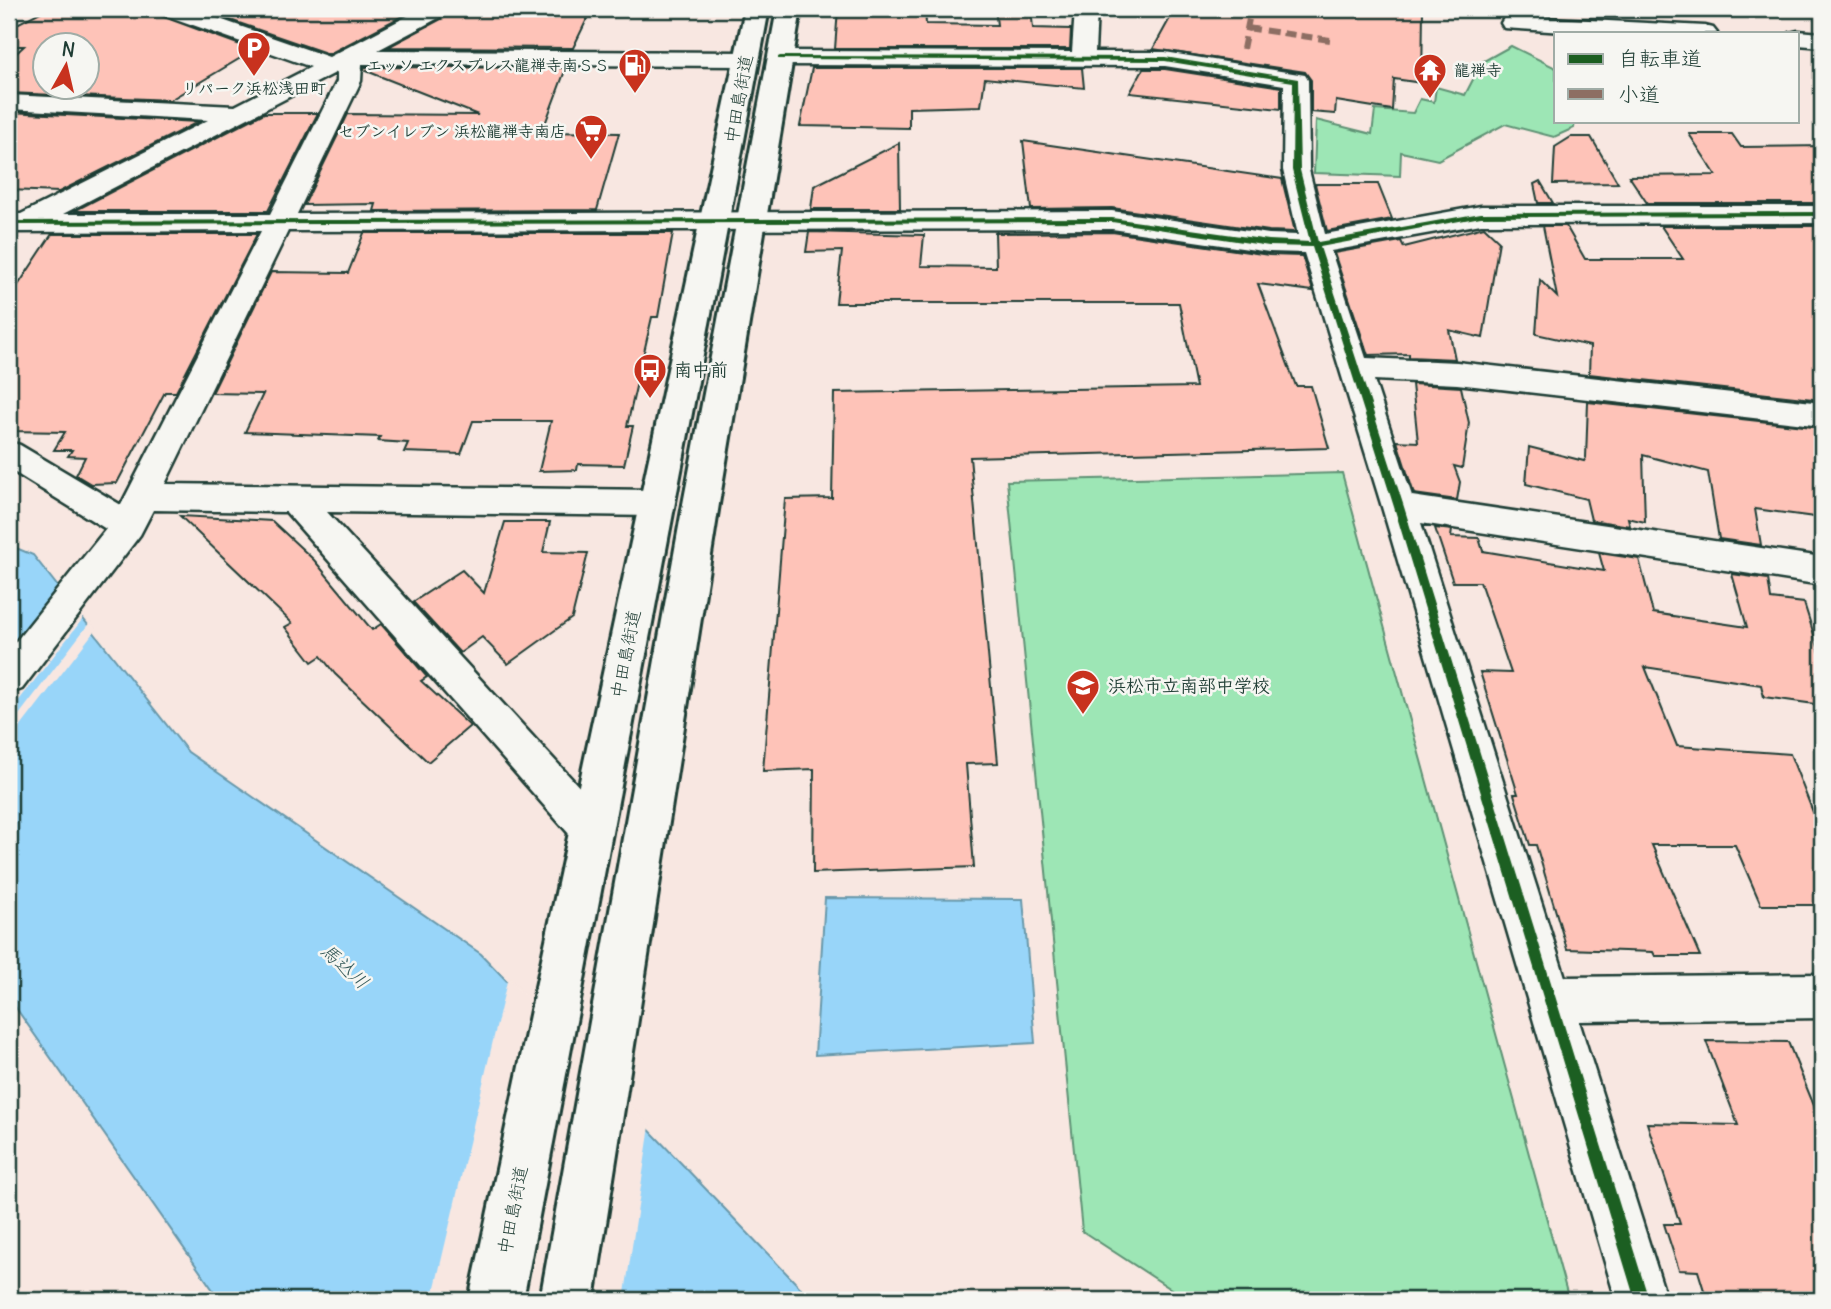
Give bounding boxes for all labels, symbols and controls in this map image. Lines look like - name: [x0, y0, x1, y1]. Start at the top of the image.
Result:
- parking icon: リパーク浜松浅田町: [235, 29, 273, 78]
- north arrow: [32, 32, 102, 102]
- legend: [1554, 32, 1800, 122]
- text: N: [60, 36, 77, 62]
- text: 自転車道: [1618, 45, 1702, 72]
- fuel station icon: エッソ エクスプレス龍禅寺南ＳＳ: [616, 46, 654, 95]
- temple icon: 龍禅寺: [1411, 51, 1449, 100]
- street label: 中田島街道: [719, 53, 758, 145]
- place label: エッソ エクスプレス龍禅寺南ＳＳ: [366, 55, 610, 75]
- place label: 龍禅寺: [1454, 60, 1502, 80]
- place label: リパーク浜松浅田町: [182, 78, 326, 98]
- text: 小道: [1618, 81, 1660, 108]
- supermarket icon: セブンイレブン 浜松龍禅寺南店: [572, 112, 610, 161]
- place label: セブンイレブン 浜松龍禅寺南店: [338, 121, 566, 141]
- bus stop icon: 南中前: [631, 351, 669, 400]
- place label: 南中前: [674, 358, 728, 381]
- street label: 中田島街道: [606, 608, 645, 700]
- school or university icon: 浜松市立南部中学校: [1064, 667, 1102, 716]
- place label: 浜松市立南部中学校: [1108, 674, 1270, 697]
- water label: 馬込川: [316, 938, 374, 994]
- street label: 中田島街道: [493, 1164, 532, 1256]

